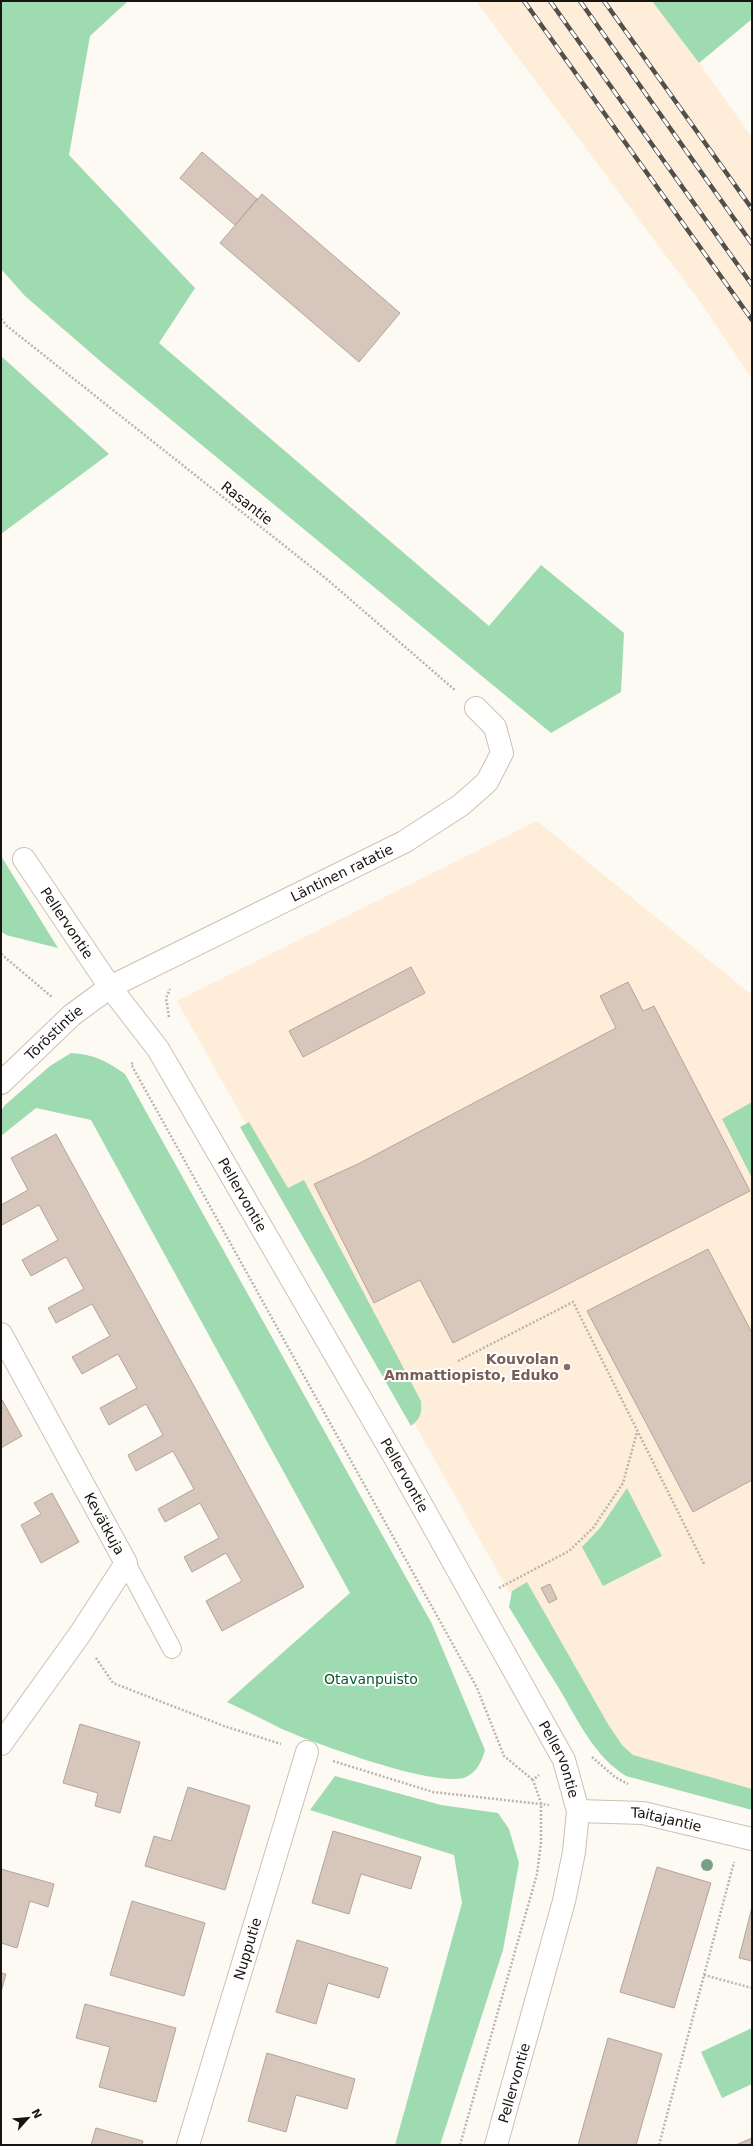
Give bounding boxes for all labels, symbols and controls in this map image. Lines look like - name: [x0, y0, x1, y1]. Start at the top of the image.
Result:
- street label: Rasantie: [218, 478, 276, 528]
- street label: Läntinen ratatie: [288, 841, 396, 905]
- street label: Pellervontie: [37, 884, 97, 962]
- street label: Töröstintie: [21, 1002, 86, 1064]
- street label: Pellervontie: [215, 1155, 270, 1234]
- place label: Kouvolan Ammattiopisto, Eduko: [384, 1351, 559, 1383]
- marker: Kouvolan Ammattiopisto, Eduko: [562, 1362, 572, 1372]
- street label: Pellervontie: [377, 1435, 432, 1515]
- street label: Kevätkuja: [81, 1490, 128, 1558]
- park label: Otavanpuisto: [324, 1671, 418, 1687]
- street label: Pellervontie: [536, 1718, 582, 1800]
- street label: Taitajantie: [630, 1805, 703, 1835]
- street label: Nupputie: [230, 1916, 264, 1982]
- street label: Pellervontie: [495, 2041, 533, 2125]
- north arrow: [8, 2098, 48, 2138]
- text: N: [29, 2107, 44, 2121]

